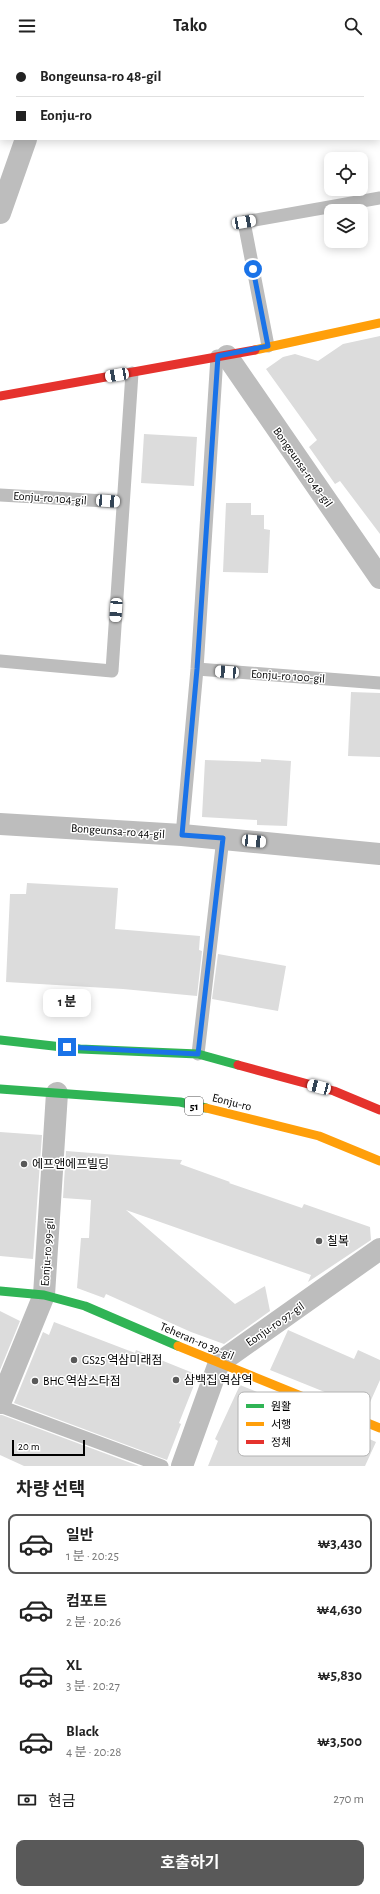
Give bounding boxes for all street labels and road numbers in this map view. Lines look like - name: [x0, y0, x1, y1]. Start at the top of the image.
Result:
- street label: Bongeunsa-ro 48-gil: [271, 425, 335, 509]
- street label: Eonju-ro 104-gil: [13, 489, 87, 508]
- street label: Eonju-ro 100-gil: [250, 667, 326, 686]
- street label: Bongeunsa-ro 44-gil: [71, 822, 165, 840]
- street label: Eonju-ro: [211, 1091, 253, 1114]
- road number: 51: [185, 1097, 203, 1115]
- street label: Eonju-ro 99-gil: [39, 1217, 56, 1287]
- street label: Eonju-ro 97-gil: [244, 1300, 307, 1349]
- street label: Teheran-ro 39-gil: [158, 1320, 236, 1362]

